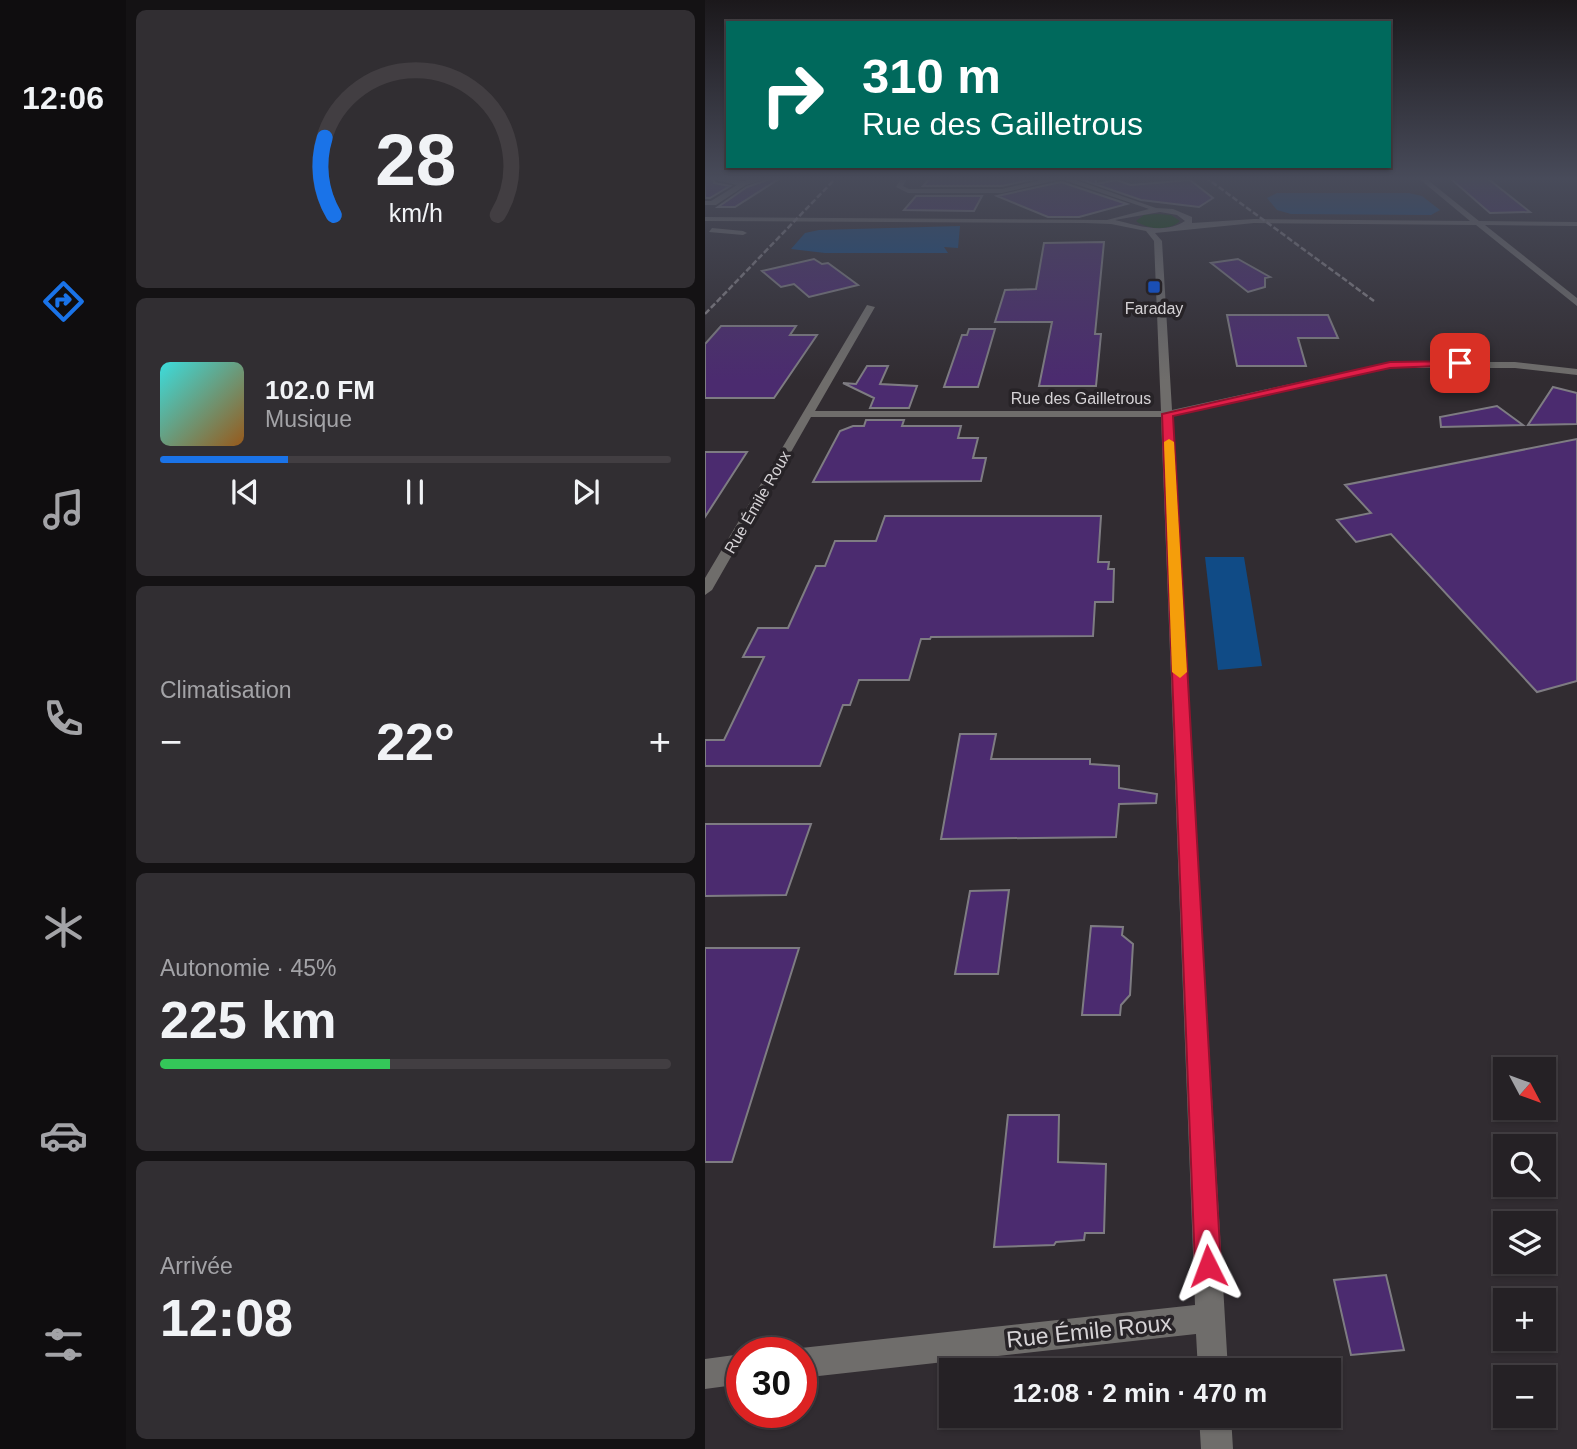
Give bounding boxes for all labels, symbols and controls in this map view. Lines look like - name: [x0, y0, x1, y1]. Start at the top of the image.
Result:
- icon: right: [747, 49, 838, 140]
- text: 310 m: [862, 49, 1001, 103]
- text: 12:06: [22, 80, 104, 116]
- text: Rue des Gailletrous: [862, 106, 1143, 142]
- text: 28: [375, 119, 456, 200]
- text: km/h: [388, 199, 443, 227]
- icon: directions: [39, 277, 88, 326]
- marker: Faraday: [1146, 279, 1162, 295]
- place label: Faraday: [1125, 300, 1183, 317]
- pin: [1430, 333, 1490, 393]
- icon: arrive: [1441, 344, 1479, 382]
- text: 102.0 FM: [265, 375, 375, 405]
- street label: Rue des Gailletrous: [1011, 390, 1151, 407]
- text: Musique: [265, 406, 352, 432]
- street label: Rue Émile Roux: [720, 447, 794, 557]
- icon: previous: [226, 473, 264, 511]
- icon: pause: [396, 473, 434, 511]
- icon: next: [567, 473, 605, 511]
- icon: music: [39, 485, 88, 534]
- text: Climatisation: [160, 677, 292, 703]
- icon: phone: [39, 694, 88, 743]
- text: 22°: [376, 713, 455, 771]
- text: −: [160, 721, 182, 763]
- text: +: [649, 721, 671, 763]
- icon: climate: [39, 903, 88, 952]
- text: Autonomie · 45%: [160, 955, 336, 981]
- text: 225 km: [160, 991, 336, 1049]
- north arrow: [1493, 1057, 1555, 1120]
- map controls: [1493, 1057, 1556, 1428]
- icon: car: [39, 1111, 88, 1160]
- button: search: [1493, 1134, 1556, 1197]
- button: layers: [1493, 1211, 1556, 1274]
- position arrow: [1171, 1229, 1245, 1303]
- text: Arrivée: [160, 1253, 233, 1279]
- button: +: [1493, 1288, 1556, 1351]
- text: 12:08: [160, 1289, 293, 1347]
- street label: Rue Émile Roux: [1005, 1309, 1173, 1353]
- icon: filters: [39, 1320, 88, 1369]
- speed limit sign: 30: [726, 1337, 817, 1428]
- button: −: [1493, 1365, 1556, 1428]
- text: 12:08 · 2 min · 470 m: [1013, 1378, 1267, 1408]

